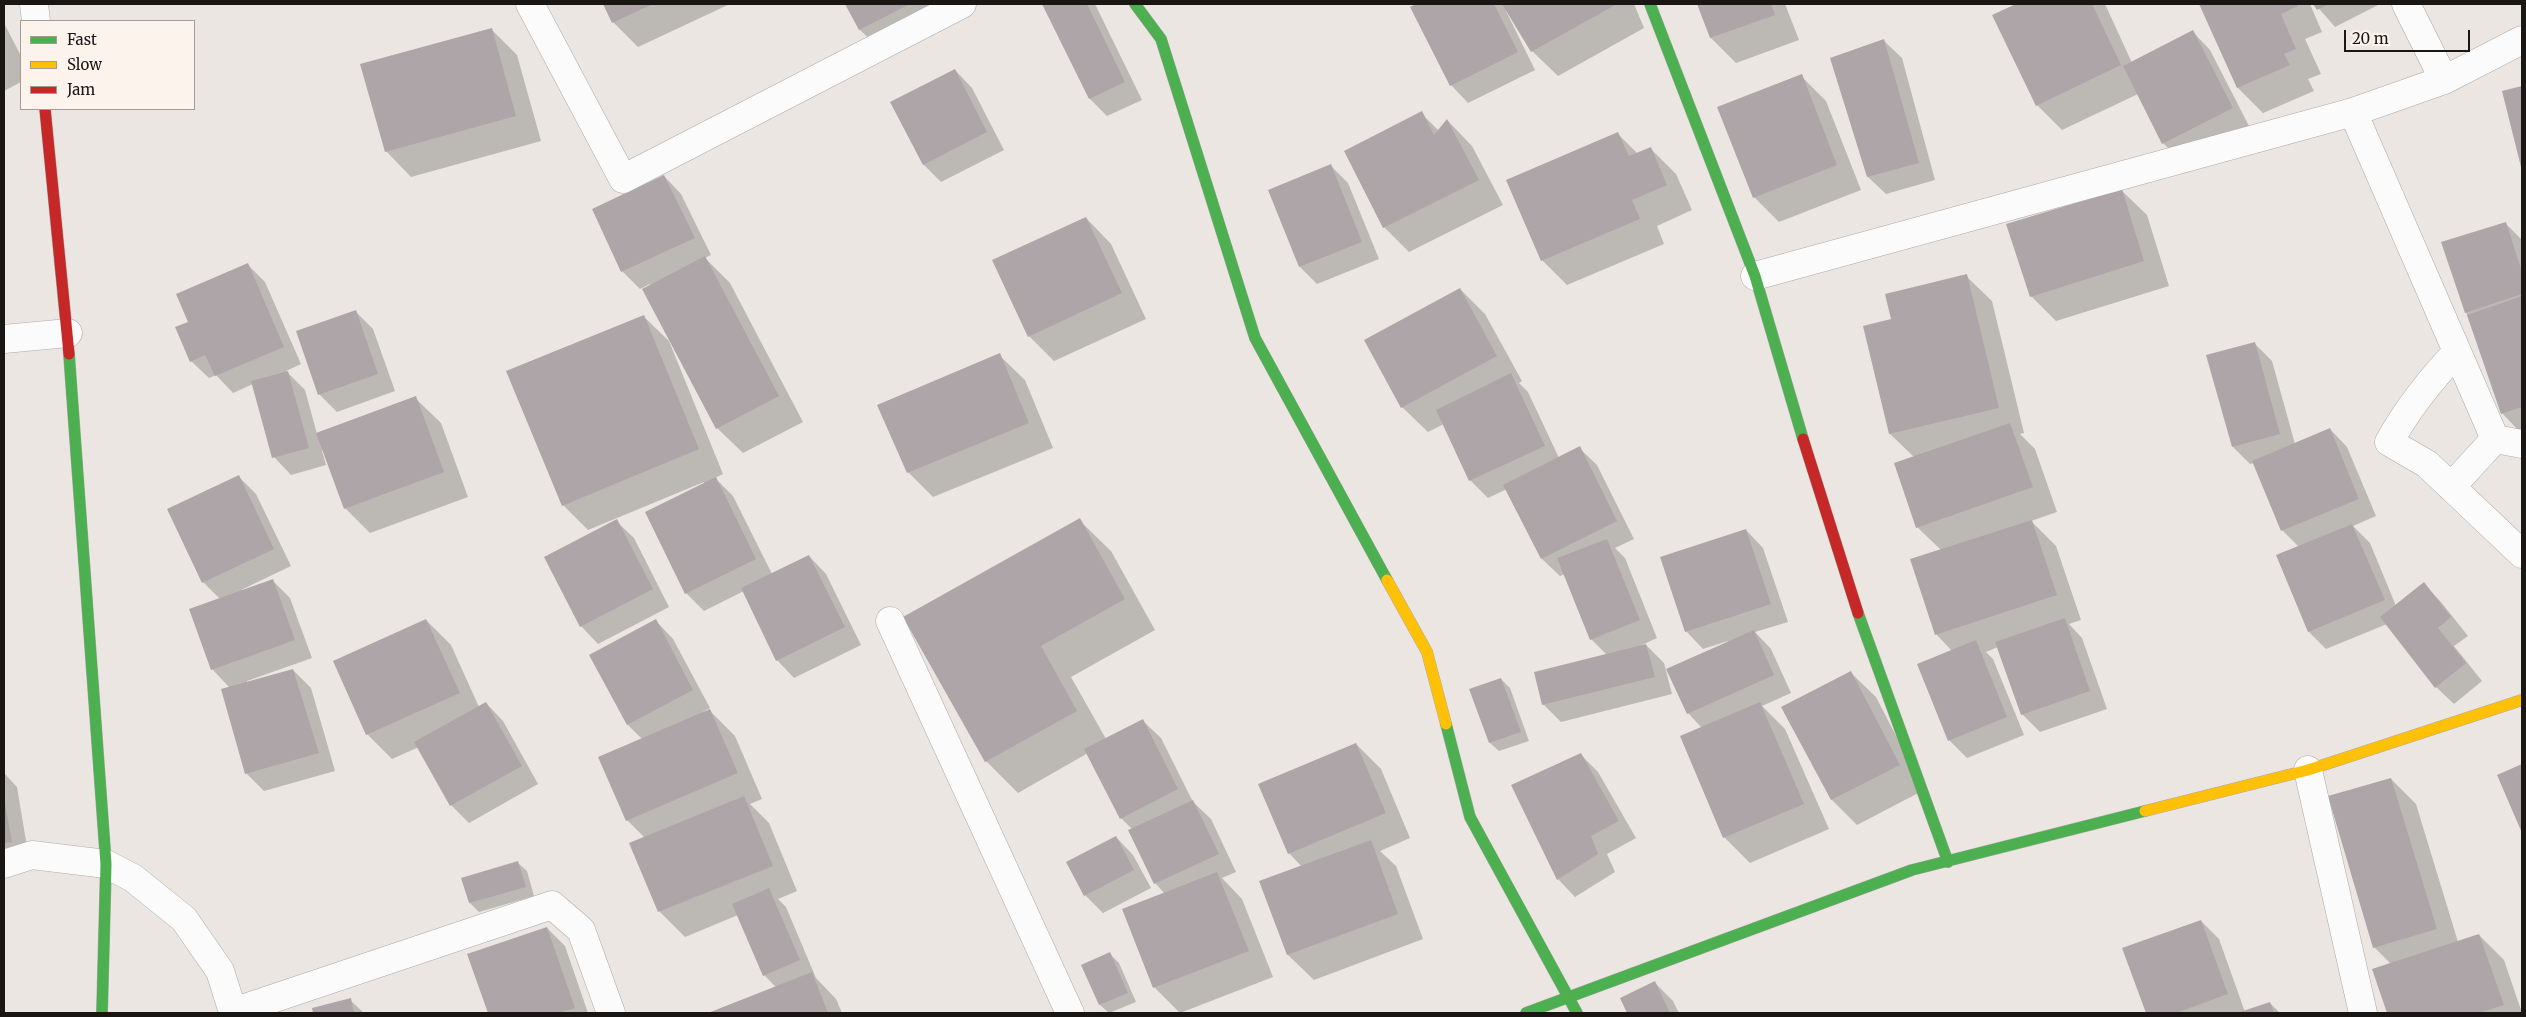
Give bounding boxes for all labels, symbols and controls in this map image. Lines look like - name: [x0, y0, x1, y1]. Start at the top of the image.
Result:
- legend: [20, 20, 195, 110]
- scale bar: [2346, 20, 2472, 52]
- text: 20 m: [2352, 29, 2389, 48]
- text: Fast: [67, 30, 97, 49]
- text: Slow: [67, 55, 102, 74]
- text: Jam: [67, 80, 95, 99]

